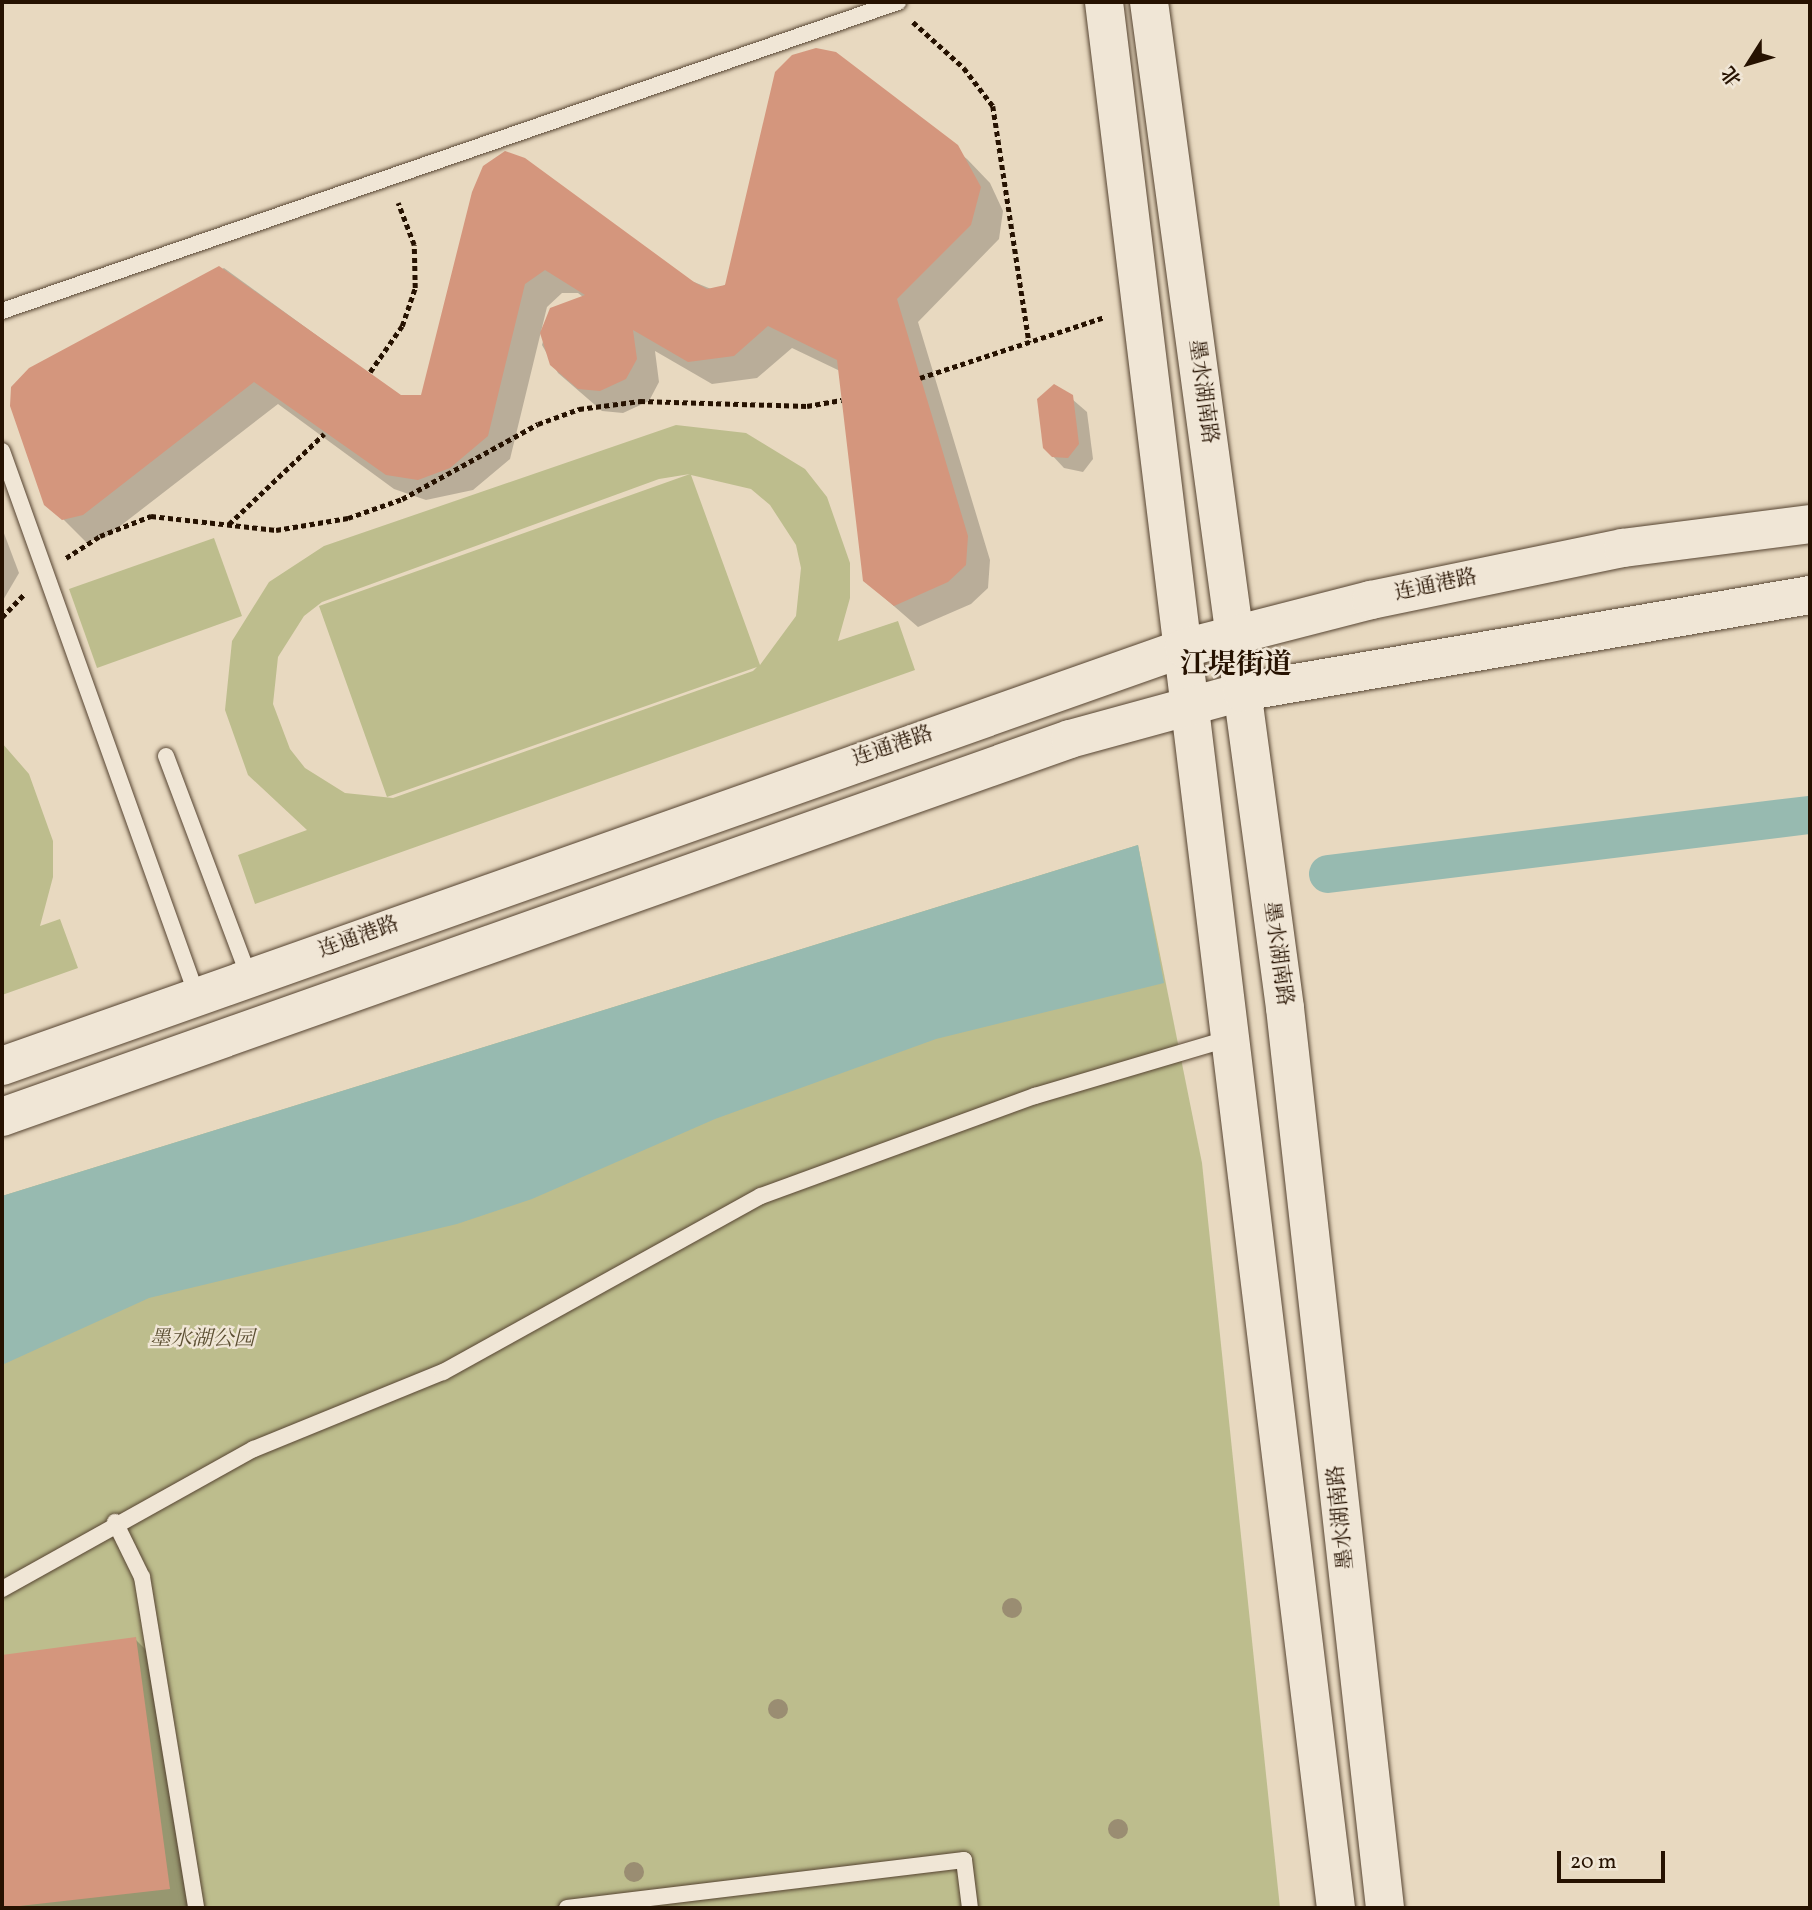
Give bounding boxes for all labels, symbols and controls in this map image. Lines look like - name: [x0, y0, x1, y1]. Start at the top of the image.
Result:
- north arrow: [1714, 28, 1784, 98]
- text: 北: [1716, 60, 1748, 91]
- street label: 墨水湖南路: [1182, 338, 1222, 446]
- street label: 连通港路: [1392, 565, 1480, 607]
- district label: 江堤街道: [1180, 649, 1292, 683]
- street label: 连通港路: [849, 721, 937, 773]
- street label: 墨水湖南路: [1257, 900, 1297, 1008]
- street label: 连通港路: [315, 912, 403, 964]
- park label: 墨水湖公园: [150, 1327, 254, 1353]
- street label: 墨水湖南路: [1324, 1463, 1360, 1571]
- scale bar: [1560, 1836, 1668, 1880]
- text: 20 m: [1570, 1848, 1616, 1877]

